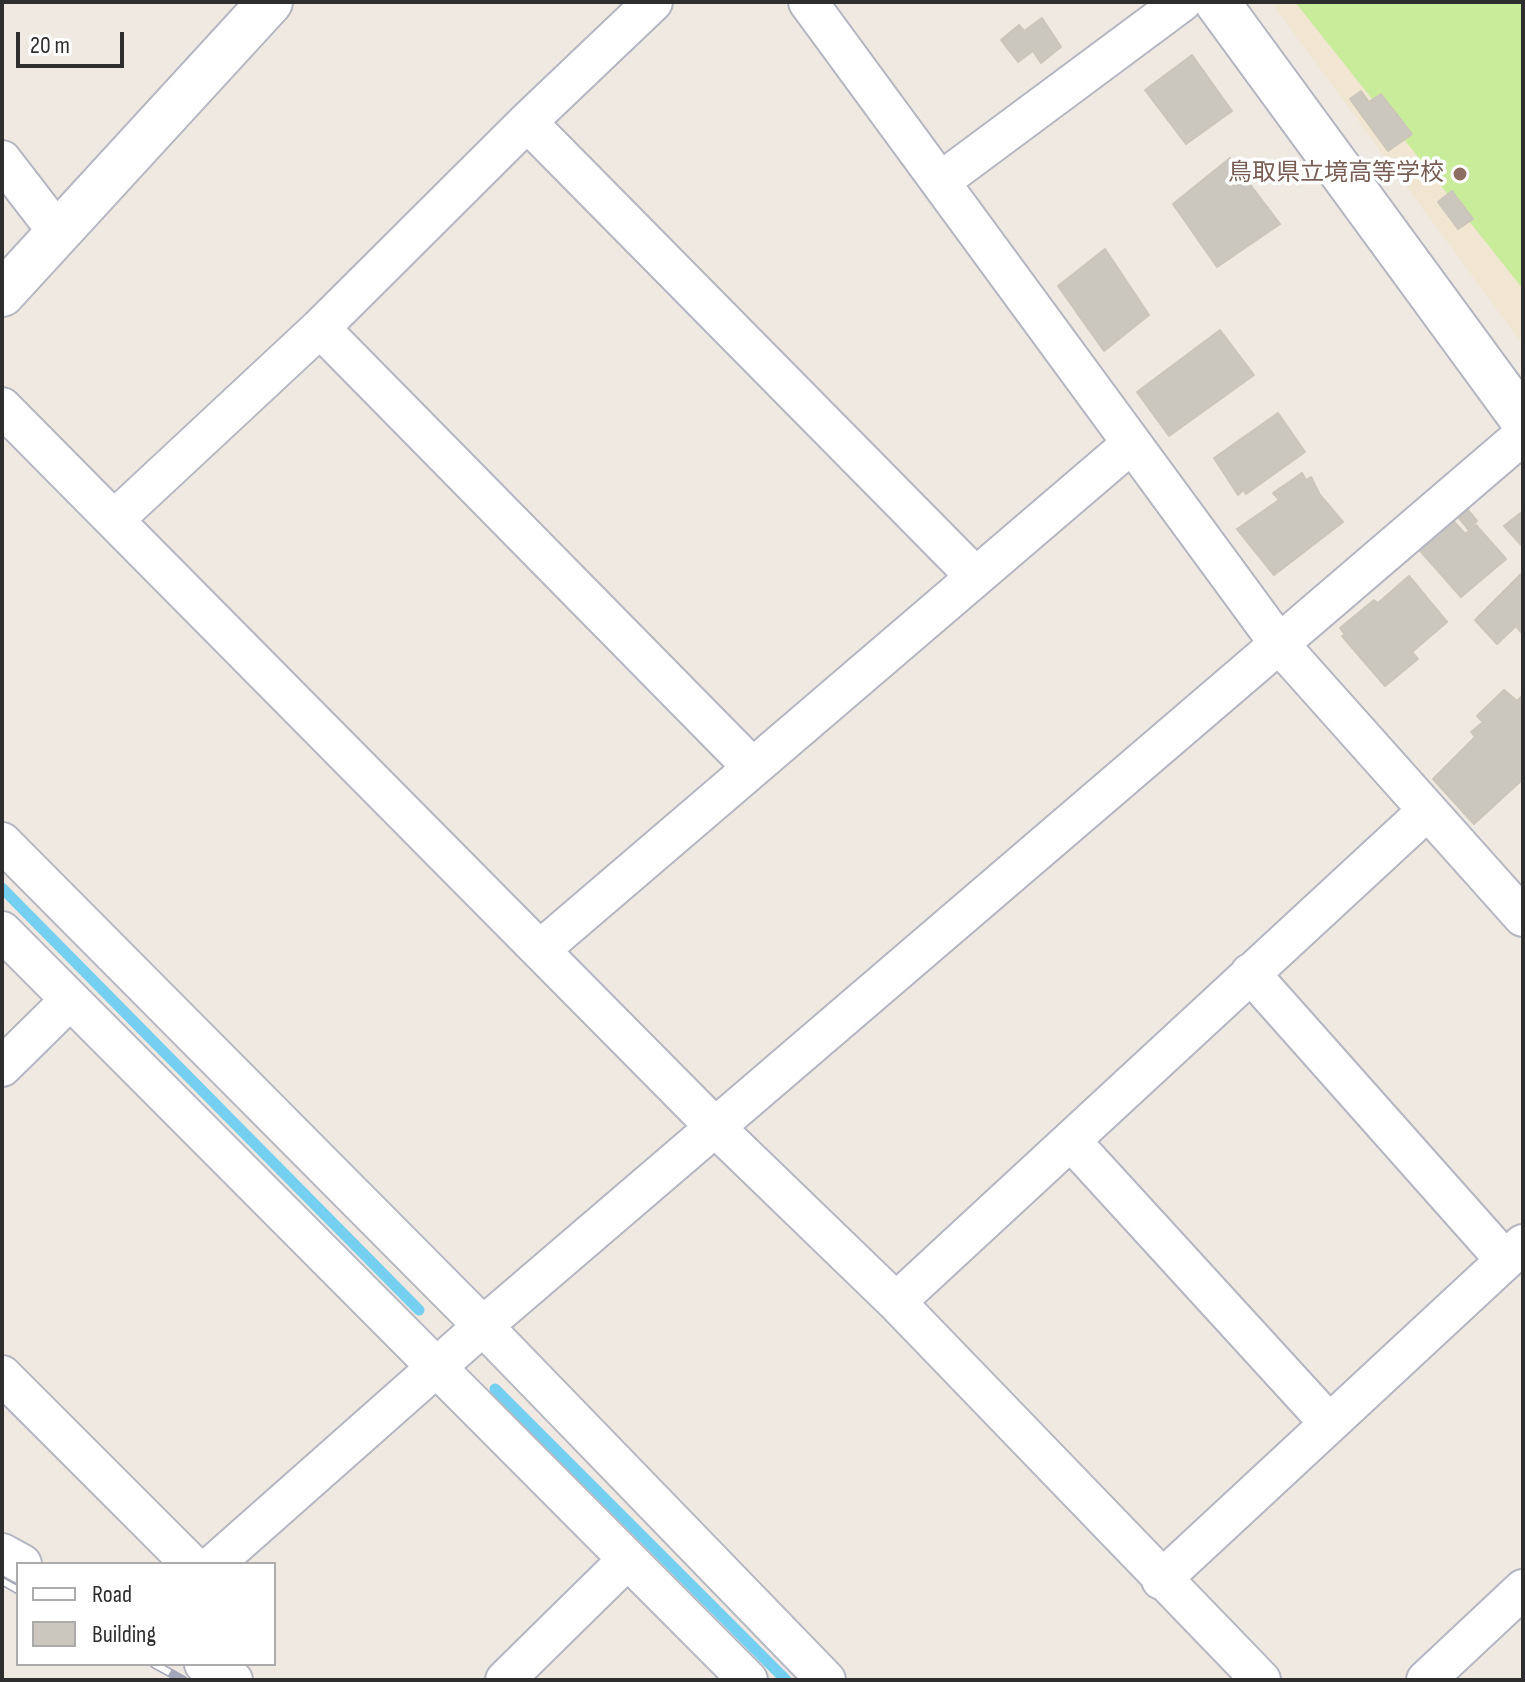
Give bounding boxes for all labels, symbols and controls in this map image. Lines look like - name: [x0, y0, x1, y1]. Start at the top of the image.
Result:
- scale bar: [20, 16, 128, 66]
- text: 20 m: [30, 31, 70, 60]
- place label: 鳥取県立境高等学校: [1228, 160, 1444, 188]
- marker: 鳥取県立境高等学校: [1451, 165, 1469, 183]
- legend: [16, 1562, 276, 1666]
- text: Road: [92, 1580, 132, 1609]
- text: Building: [92, 1620, 156, 1649]

